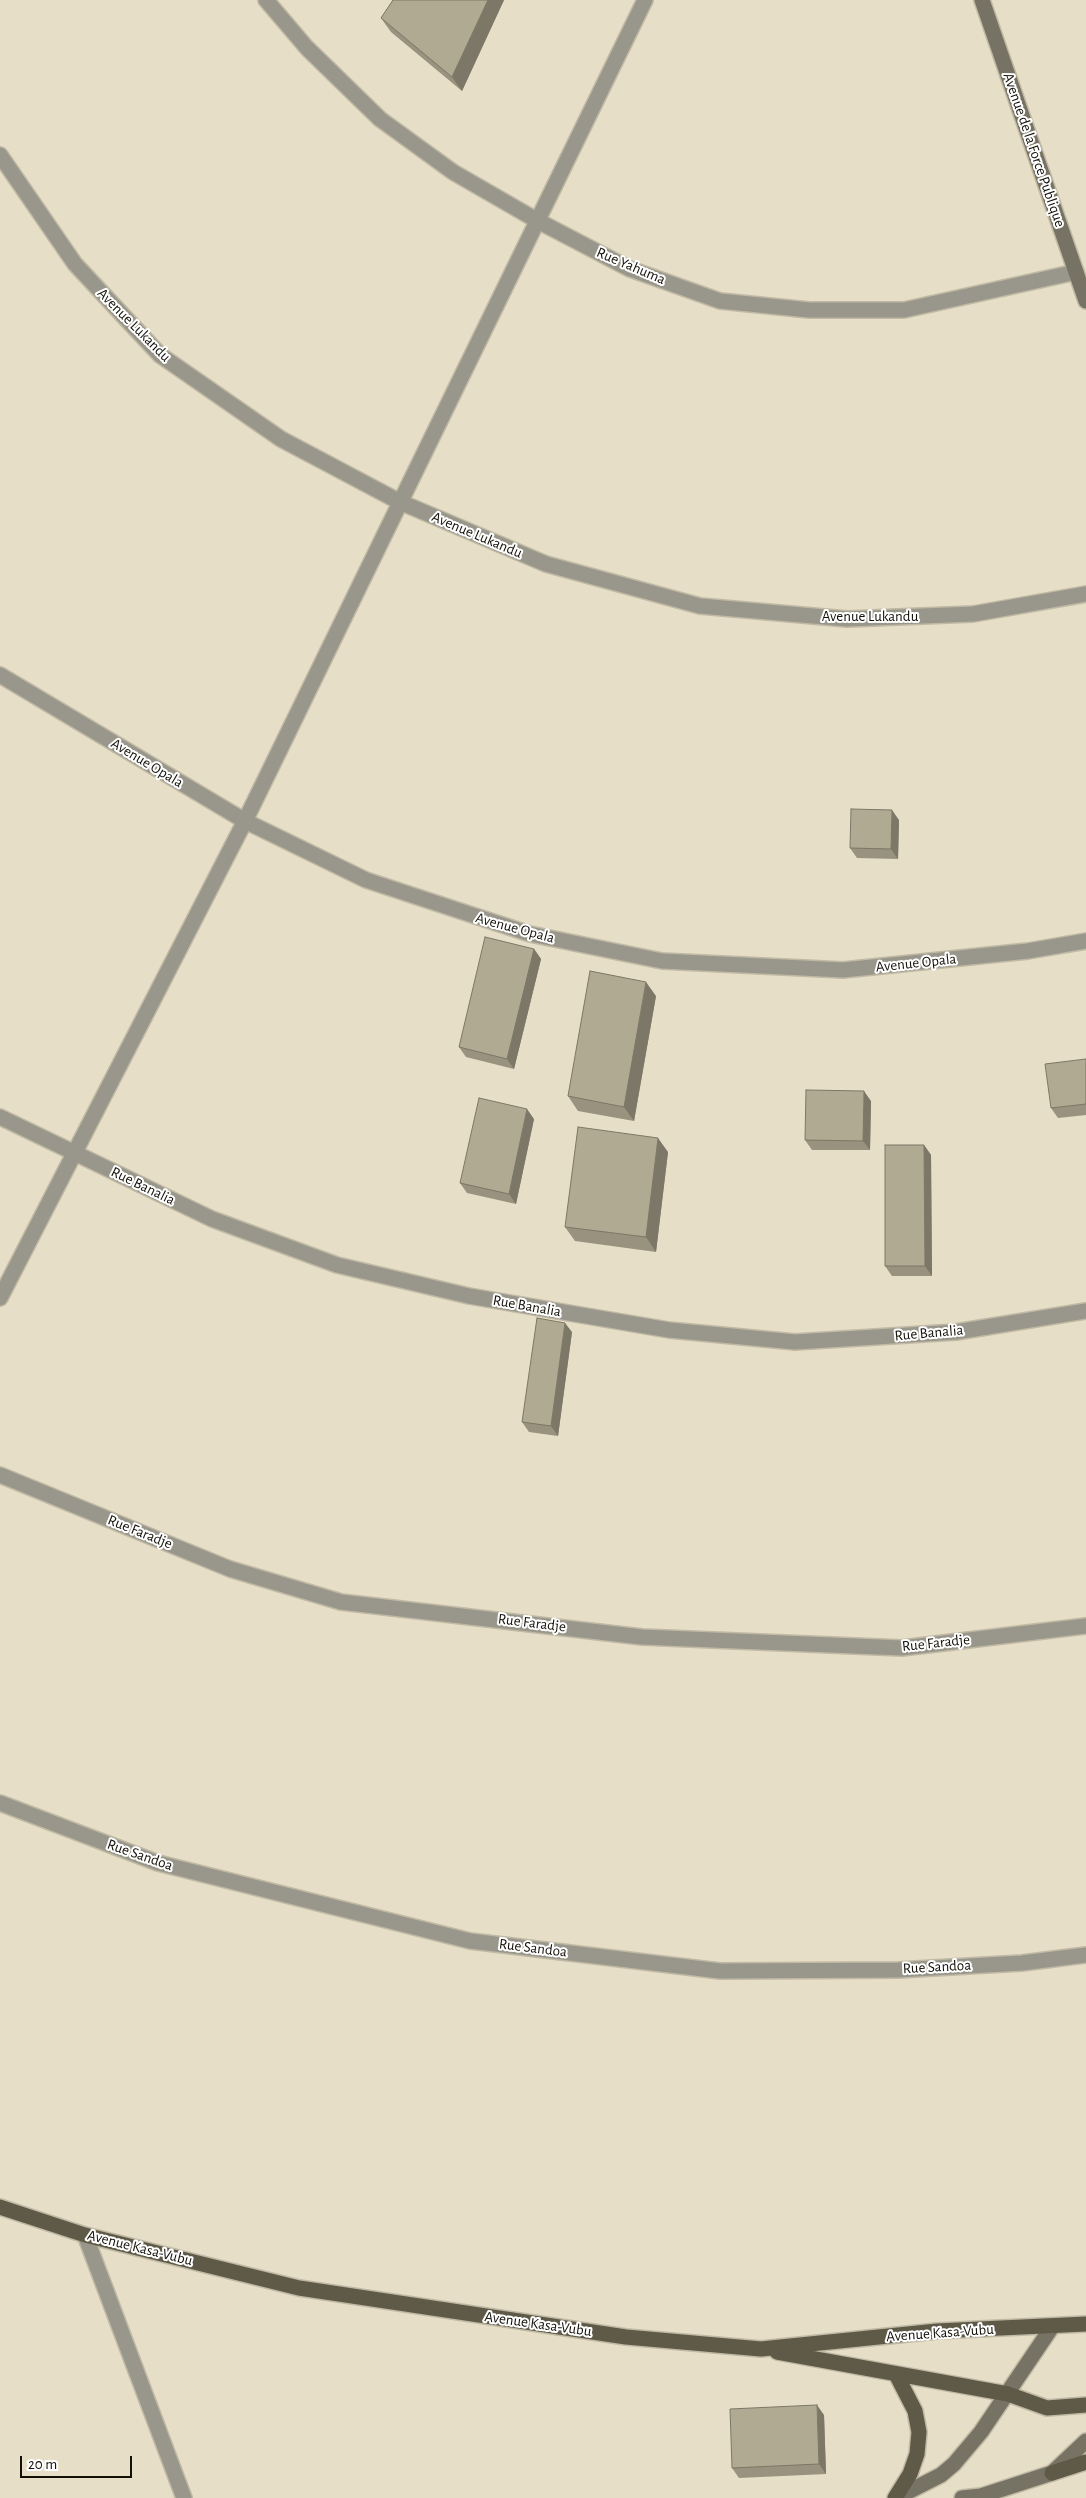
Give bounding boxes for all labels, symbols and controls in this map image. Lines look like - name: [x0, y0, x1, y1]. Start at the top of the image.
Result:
- street label: Avenue de la Force Publique: [999, 70, 1069, 230]
- street label: Rue Yahuma: [594, 243, 668, 289]
- street label: Avenue Lukandu: [93, 284, 175, 366]
- street label: Avenue Lukandu: [429, 508, 525, 562]
- street label: Avenue Lukandu: [822, 607, 918, 625]
- street label: Avenue Opala: [108, 734, 186, 792]
- street label: Avenue Opala: [474, 909, 556, 947]
- street label: Avenue Opala: [875, 950, 957, 976]
- street label: Rue Banalia: [108, 1163, 178, 1209]
- street label: Rue Banalia: [492, 1291, 562, 1321]
- street label: Rue Banalia: [894, 1321, 964, 1345]
- street label: Rue Faradje: [105, 1511, 175, 1553]
- street label: Rue Faradje: [497, 1610, 567, 1636]
- street label: Rue Faradje: [901, 1630, 971, 1656]
- street label: Rue Sandoa: [105, 1835, 175, 1875]
- street label: Rue Sandoa: [498, 1935, 568, 1961]
- street label: Rue Sandoa: [902, 1956, 972, 1978]
- street label: Avenue Kasa-Vubu: [86, 2226, 194, 2270]
- street label: Avenue Kasa-Vubu: [483, 2308, 593, 2340]
- street label: Avenue Kasa-Vubu: [886, 2320, 994, 2346]
- scale bar: [22, 2446, 135, 2478]
- text: 20 m: [28, 2457, 57, 2472]

